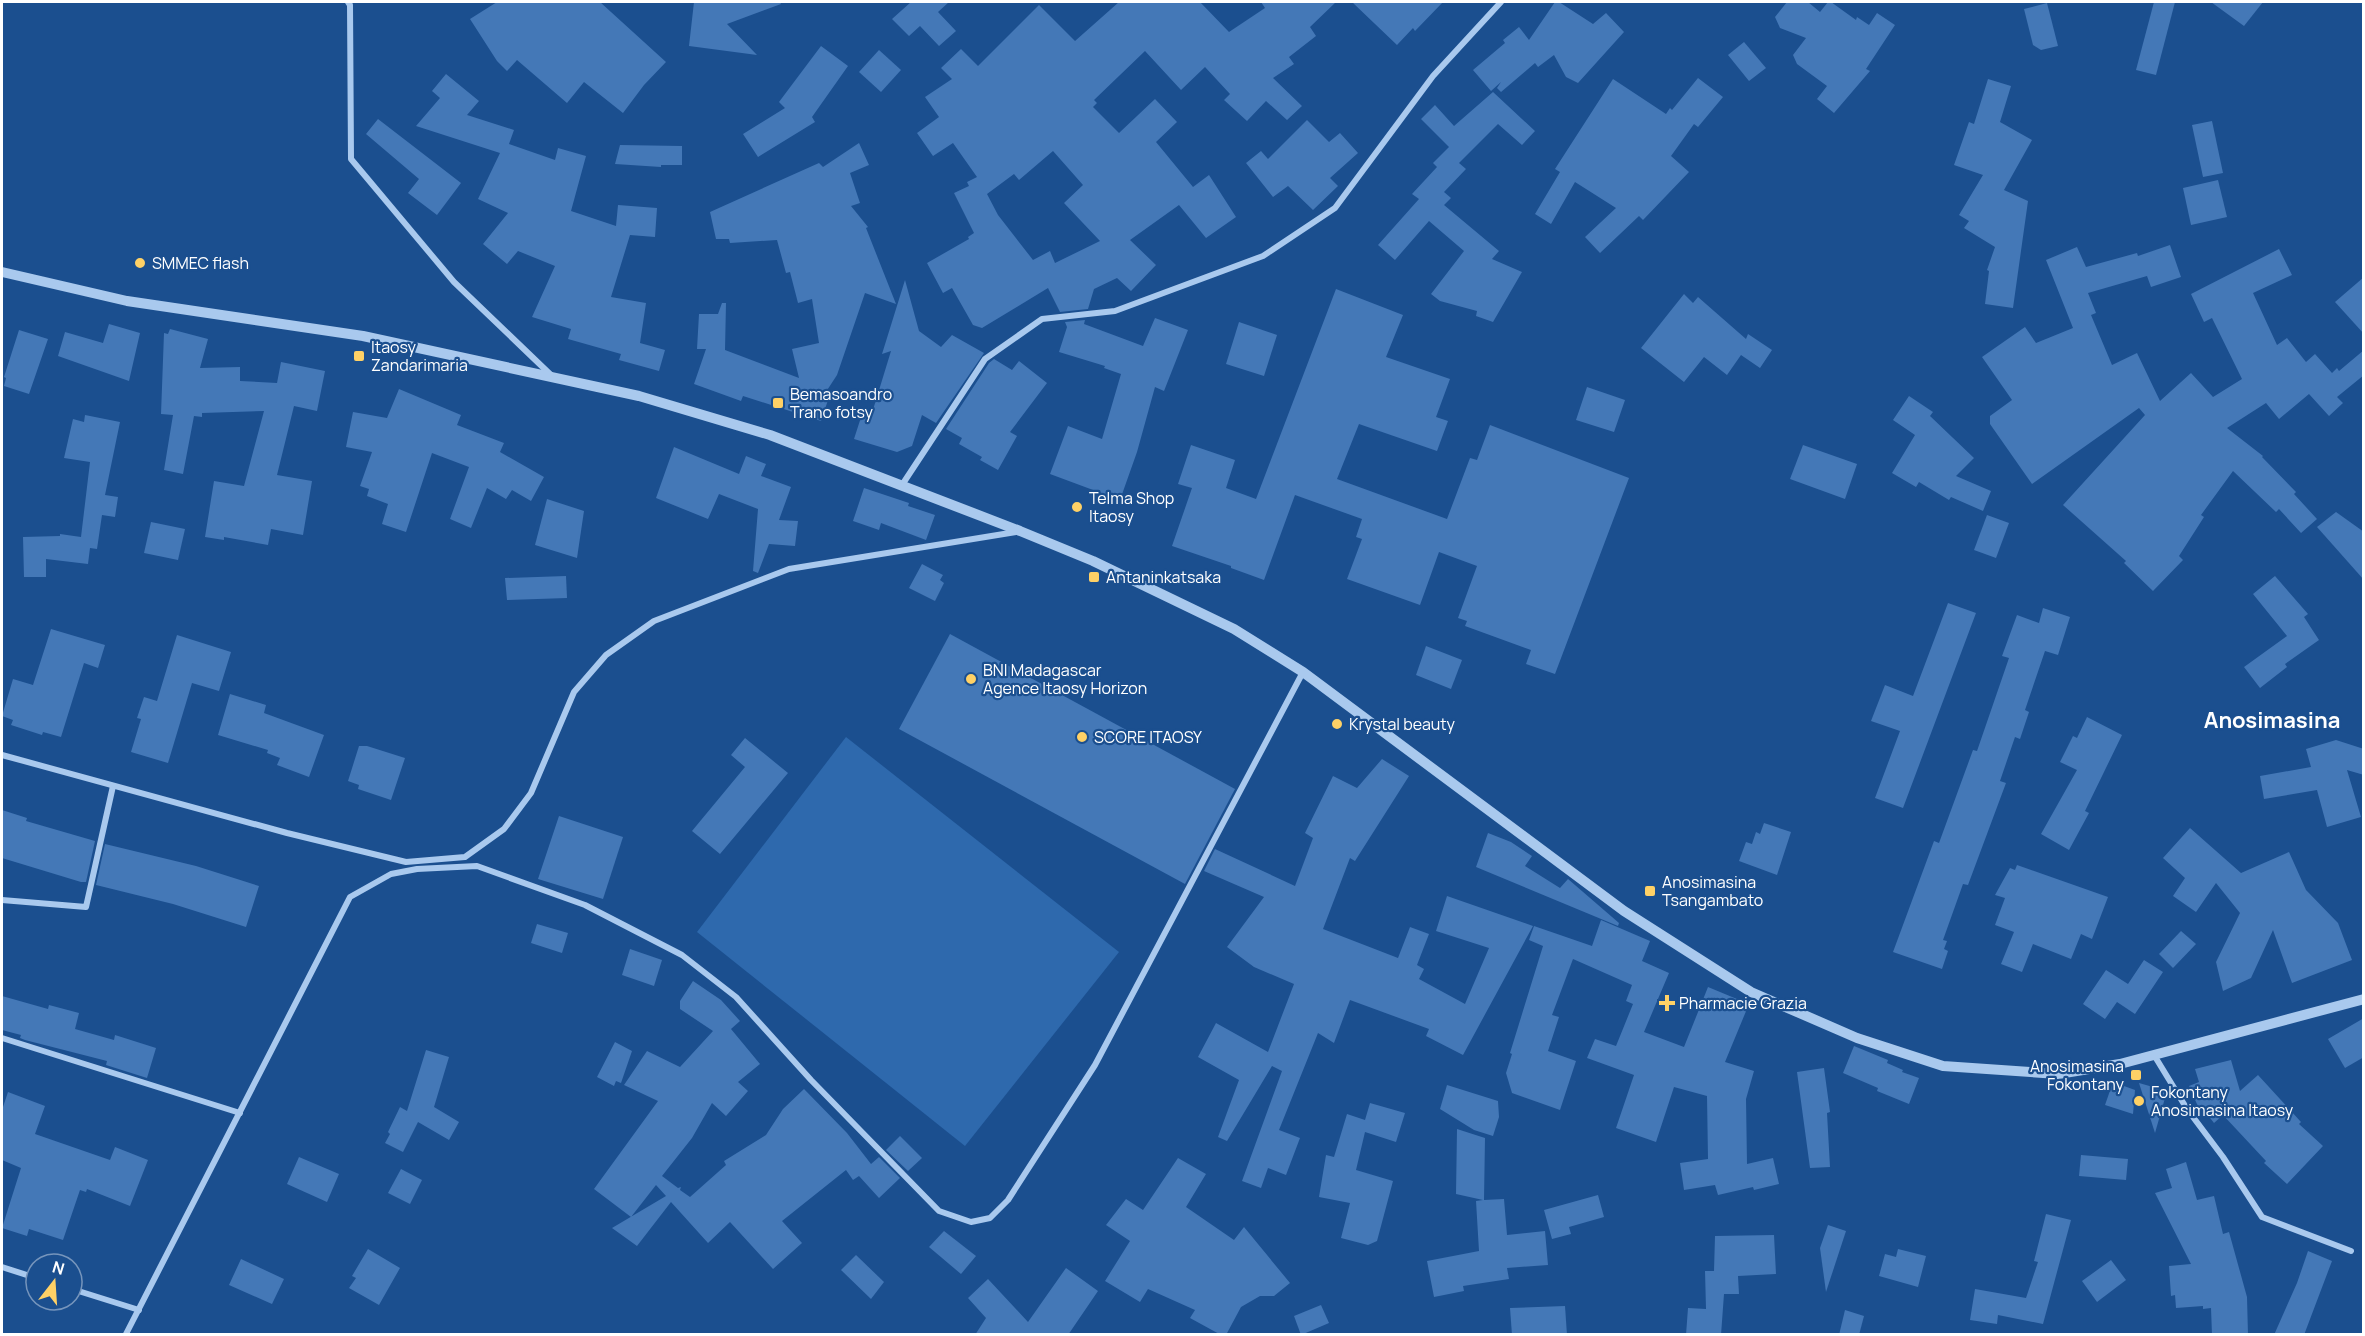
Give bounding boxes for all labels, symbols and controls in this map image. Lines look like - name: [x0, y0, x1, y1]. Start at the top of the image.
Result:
- place label: SMMEC flash: [152, 252, 249, 274]
- marker: SMMEC flash: [133, 256, 147, 270]
- place label: Itaosy Zandarimaria: [371, 336, 468, 376]
- marker: Itaosy Zandarimaria: [352, 349, 366, 363]
- place label: Bemasoandro Trano fotsy: [790, 383, 892, 423]
- marker: Bemasoandro Trano fotsy: [771, 396, 785, 410]
- place label: Telma Shop Itaosy: [1089, 487, 1174, 527]
- marker: Telma Shop Itaosy: [1070, 500, 1084, 514]
- place label: Antaninkatsaka: [1106, 566, 1221, 588]
- marker: Antaninkatsaka: [1087, 570, 1101, 584]
- place label: BNI Madagascar Agence Itaosy Horizon: [983, 659, 1147, 699]
- marker: BNI Madagascar Agence Itaosy Horizon: [964, 672, 978, 686]
- district label: Anosimasina: [2204, 705, 2340, 735]
- place label: Krystal beauty: [1349, 713, 1455, 735]
- marker: Krystal beauty: [1330, 717, 1344, 731]
- place label: SCORE ITAOSY: [1094, 726, 1202, 748]
- marker: SCORE ITAOSY: [1075, 730, 1089, 744]
- place label: Anosimasina Tsangambato: [1662, 871, 1763, 911]
- marker: Anosimasina Tsangambato: [1643, 884, 1657, 898]
- place label: Pharmacie Grazia: [1679, 992, 1807, 1014]
- marker: Pharmacie Grazia: [1660, 996, 1674, 1010]
- place label: Anosimasina Fokontany: [2030, 1055, 2125, 1095]
- marker: Anosimasina Fokontany: [2129, 1068, 2143, 1082]
- place label: Fokontany Anosimasina Itaosy: [2151, 1081, 2294, 1121]
- marker: Fokontany Anosimasina Itaosy: [2132, 1094, 2146, 1108]
- north arrow: [24, 1252, 84, 1312]
- text: N: [50, 1255, 67, 1280]

